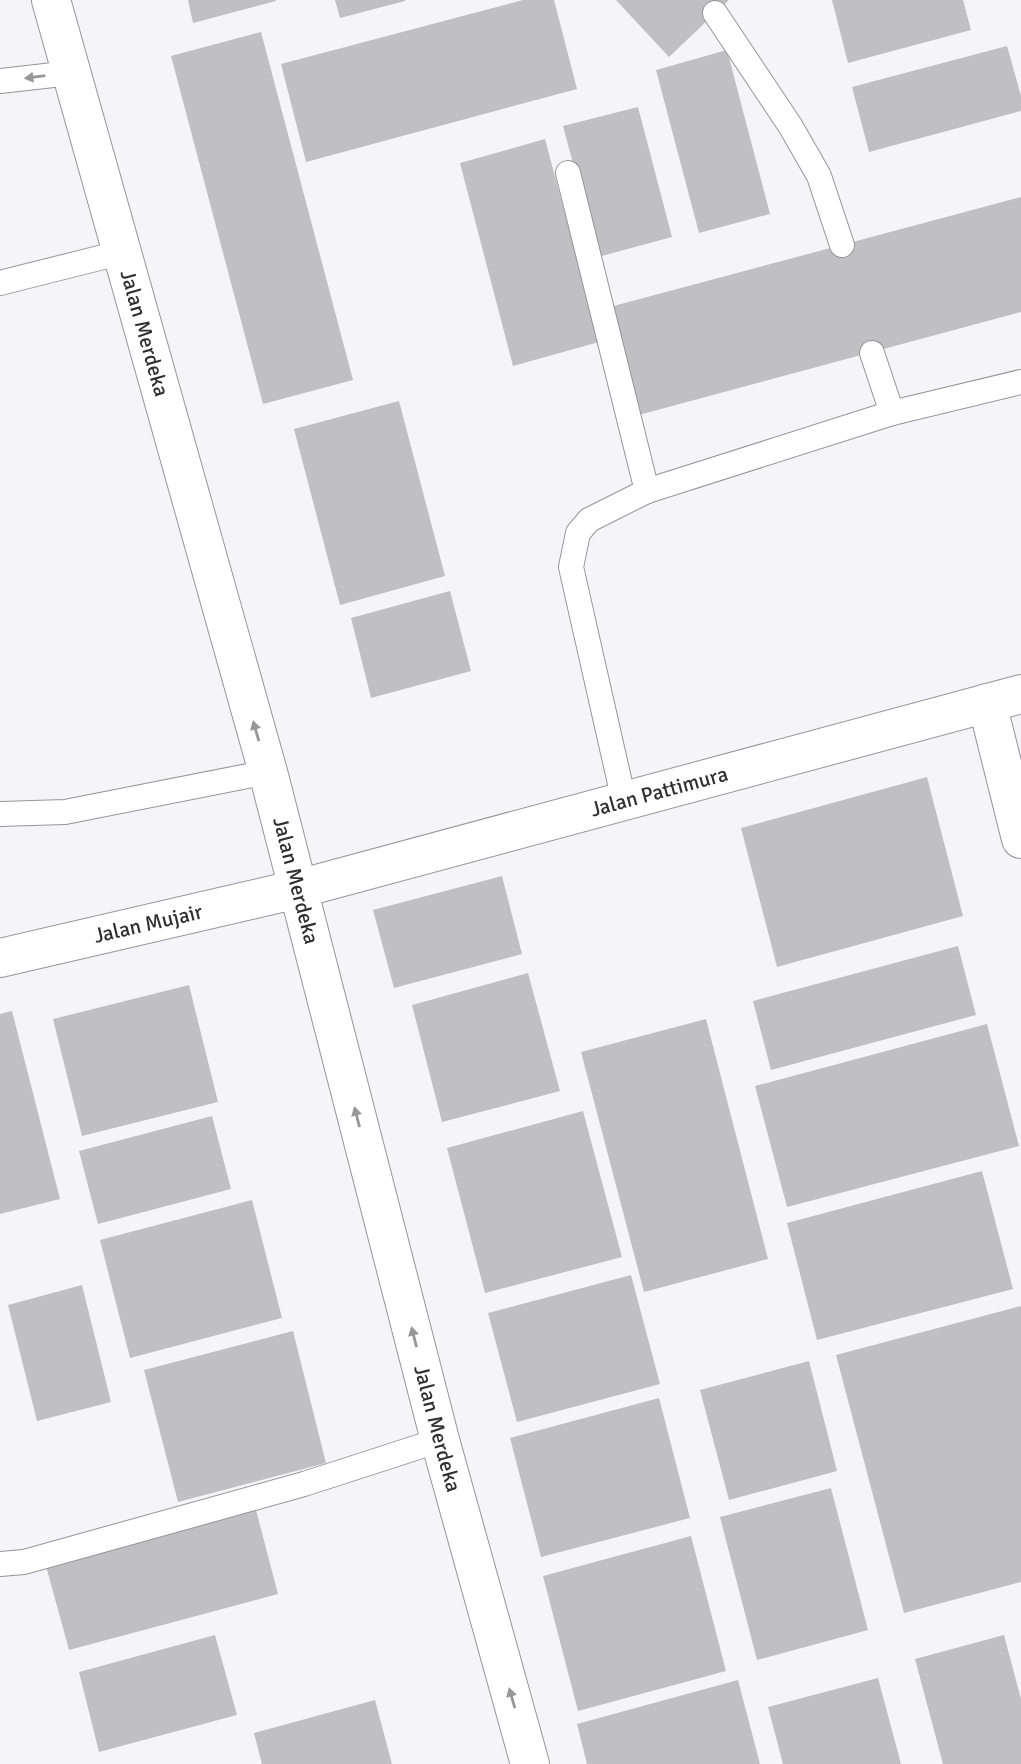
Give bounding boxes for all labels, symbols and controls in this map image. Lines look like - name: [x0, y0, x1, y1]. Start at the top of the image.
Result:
- one-way arrow: [24, 72, 46, 83]
- street label: Jalan Merdeka: [114, 267, 175, 399]
- one-way arrow: [251, 720, 261, 741]
- street label: Jalan Pattimura: [587, 761, 731, 823]
- street label: Jalan Merdeka: [267, 814, 325, 947]
- street label: Jalan Mujair: [91, 898, 205, 949]
- one-way arrow: [351, 1105, 362, 1127]
- one-way arrow: [408, 1326, 419, 1348]
- street label: Jalan Merdeka: [408, 1362, 467, 1495]
- one-way arrow: [506, 1687, 517, 1709]

